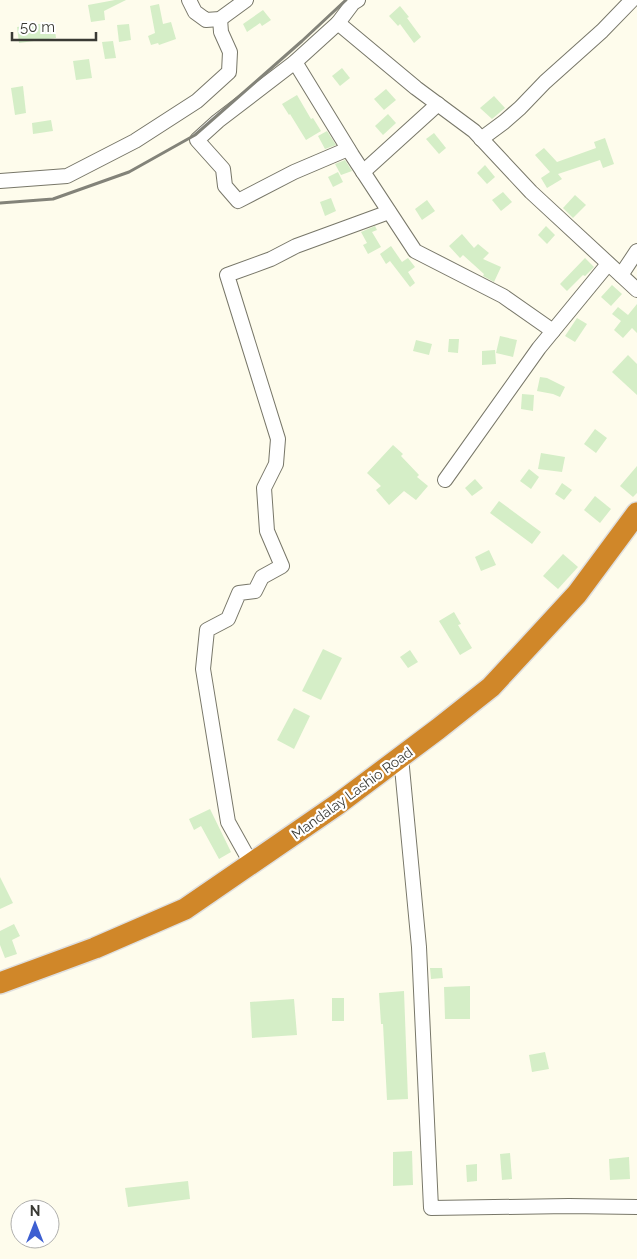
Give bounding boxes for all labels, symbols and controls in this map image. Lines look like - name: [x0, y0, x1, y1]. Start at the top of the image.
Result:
- scale bar: [12, 10, 96, 42]
- text: 50 m: [20, 18, 55, 36]
- street label: Mandalay Lashio Road: [288, 744, 416, 842]
- north arrow: [10, 1199, 60, 1249]
- text: N: [30, 1203, 40, 1219]

